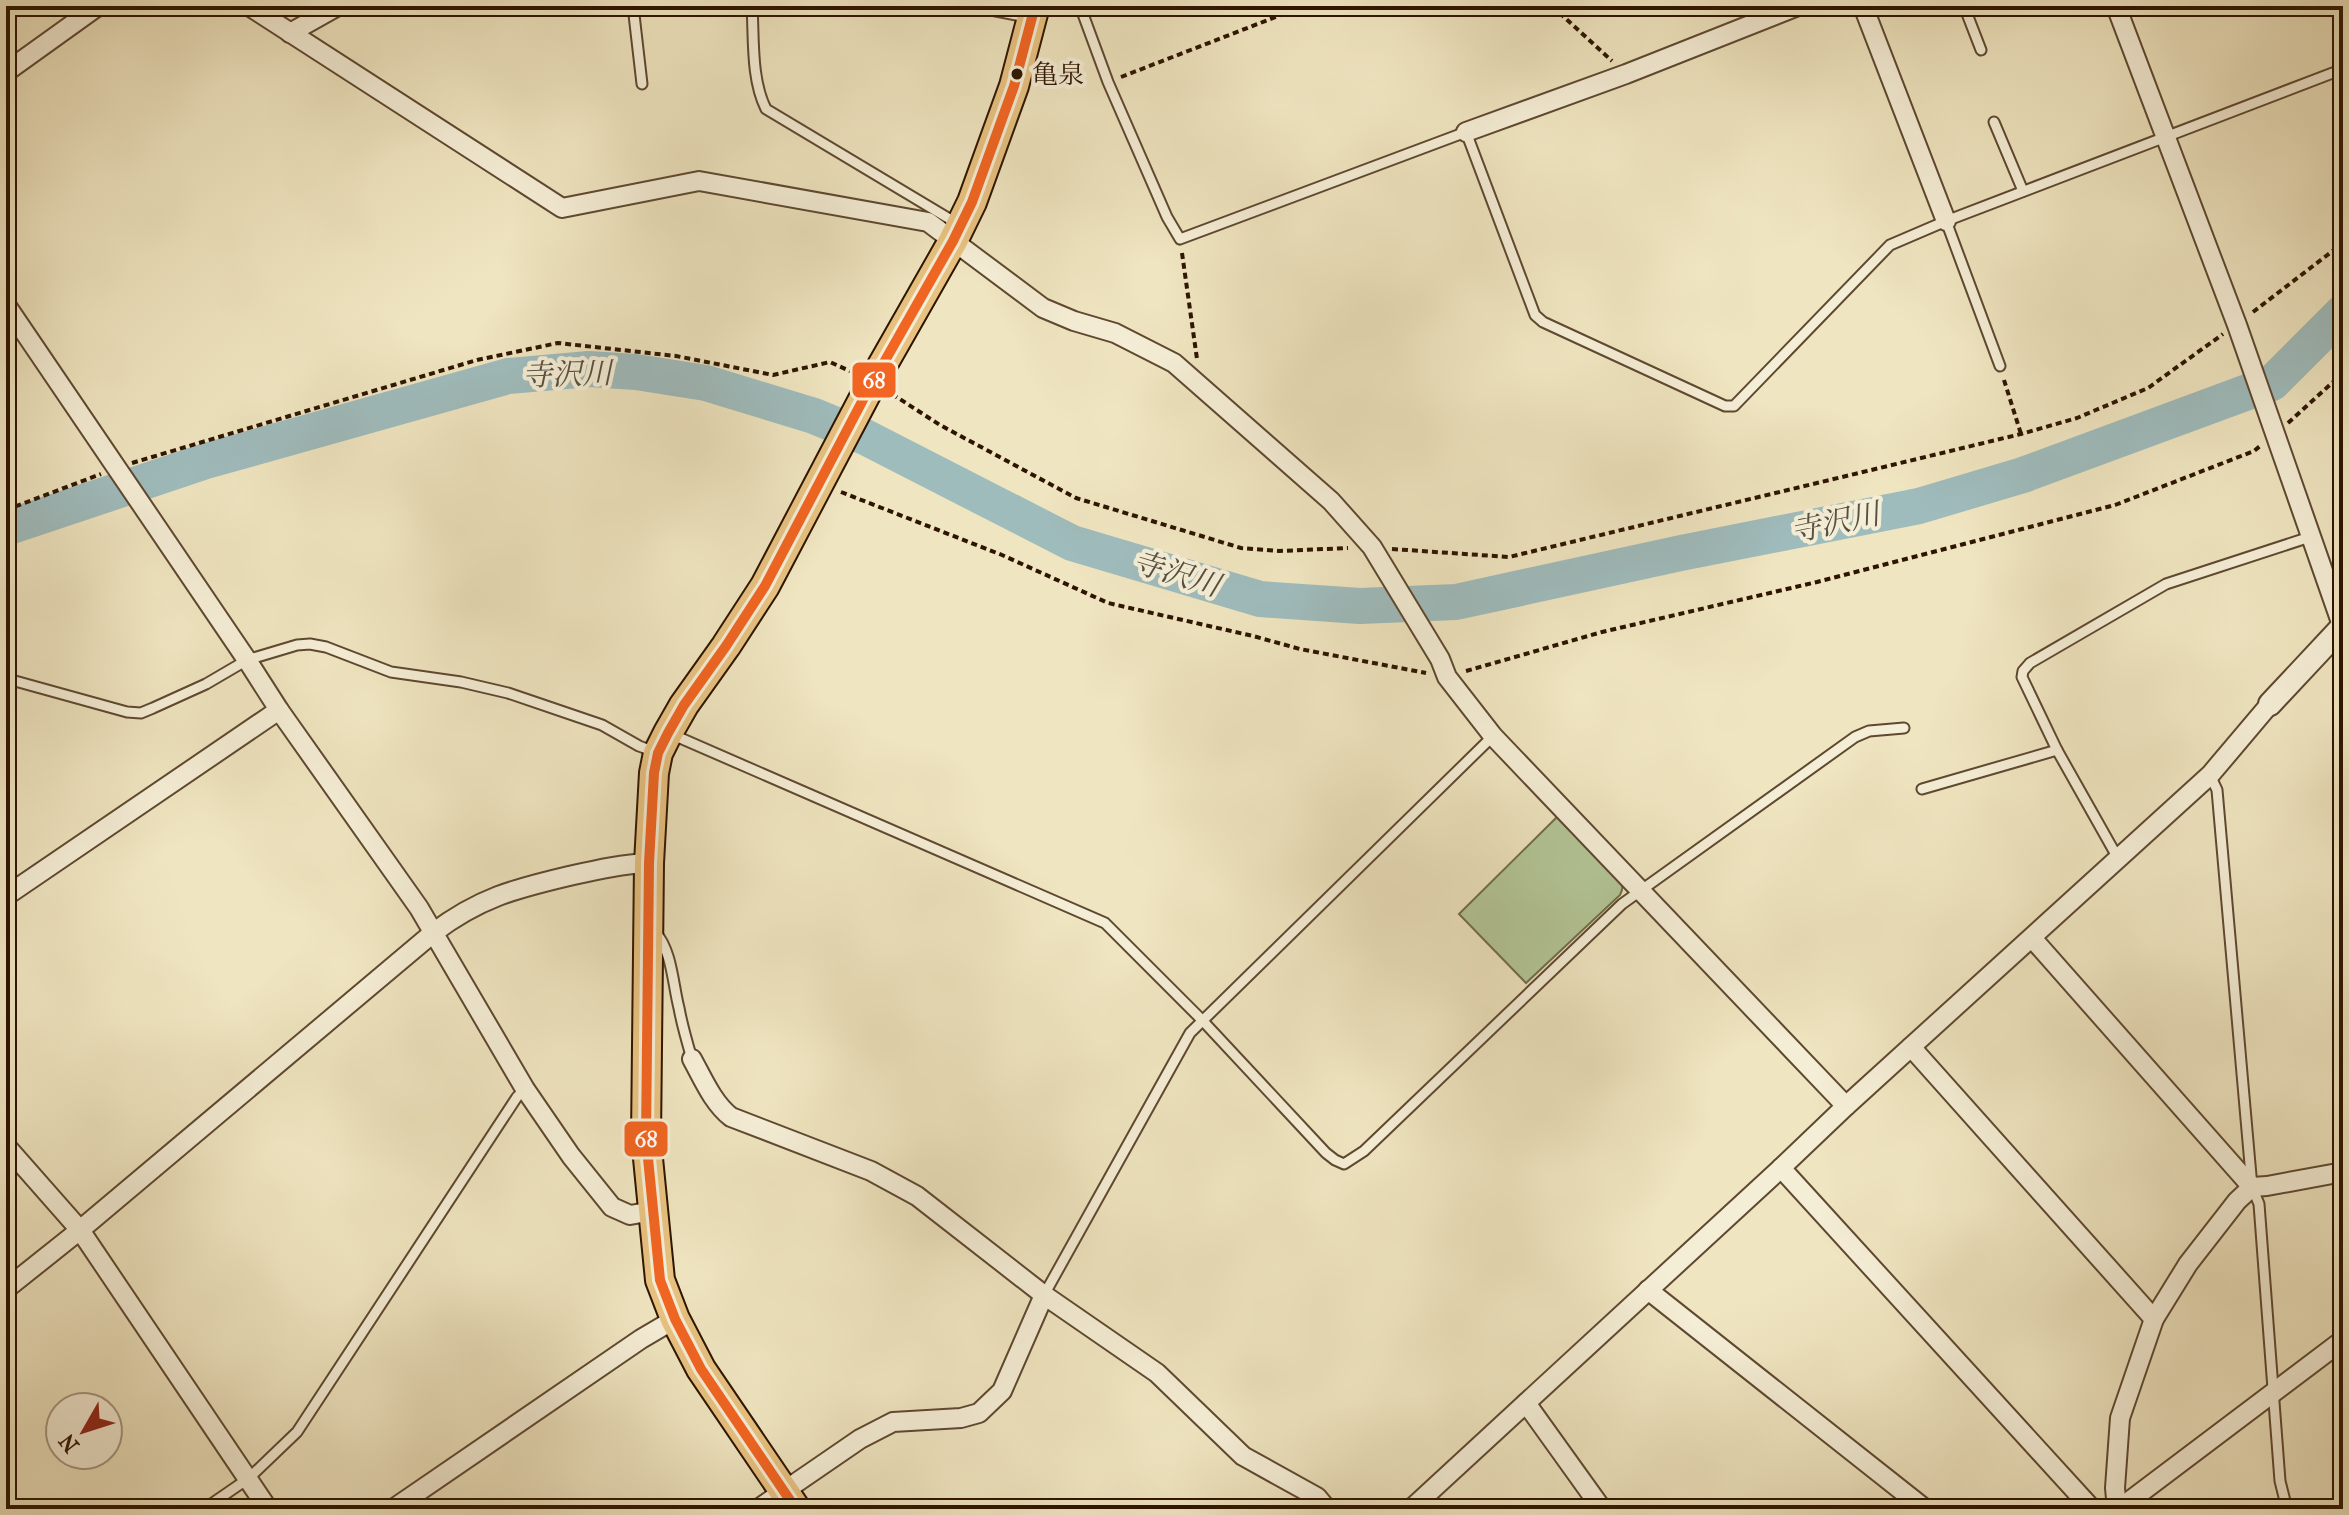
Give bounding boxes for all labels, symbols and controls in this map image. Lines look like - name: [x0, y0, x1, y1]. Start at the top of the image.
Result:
- place label: 亀泉: [1032, 59, 1084, 90]
- marker: 亀泉: [1009, 66, 1025, 82]
- water label: 寺沢川: [521, 356, 616, 394]
- line badge: 68: [851, 361, 897, 399]
- text: 68: [863, 368, 885, 394]
- water label: 寺沢川: [1787, 496, 1886, 549]
- water label: 寺沢川: [1128, 544, 1227, 605]
- line badge: 68: [623, 1120, 669, 1158]
- text: 68: [635, 1127, 657, 1153]
- north arrow: [44, 1391, 124, 1471]
- text: N: [54, 1428, 85, 1458]

